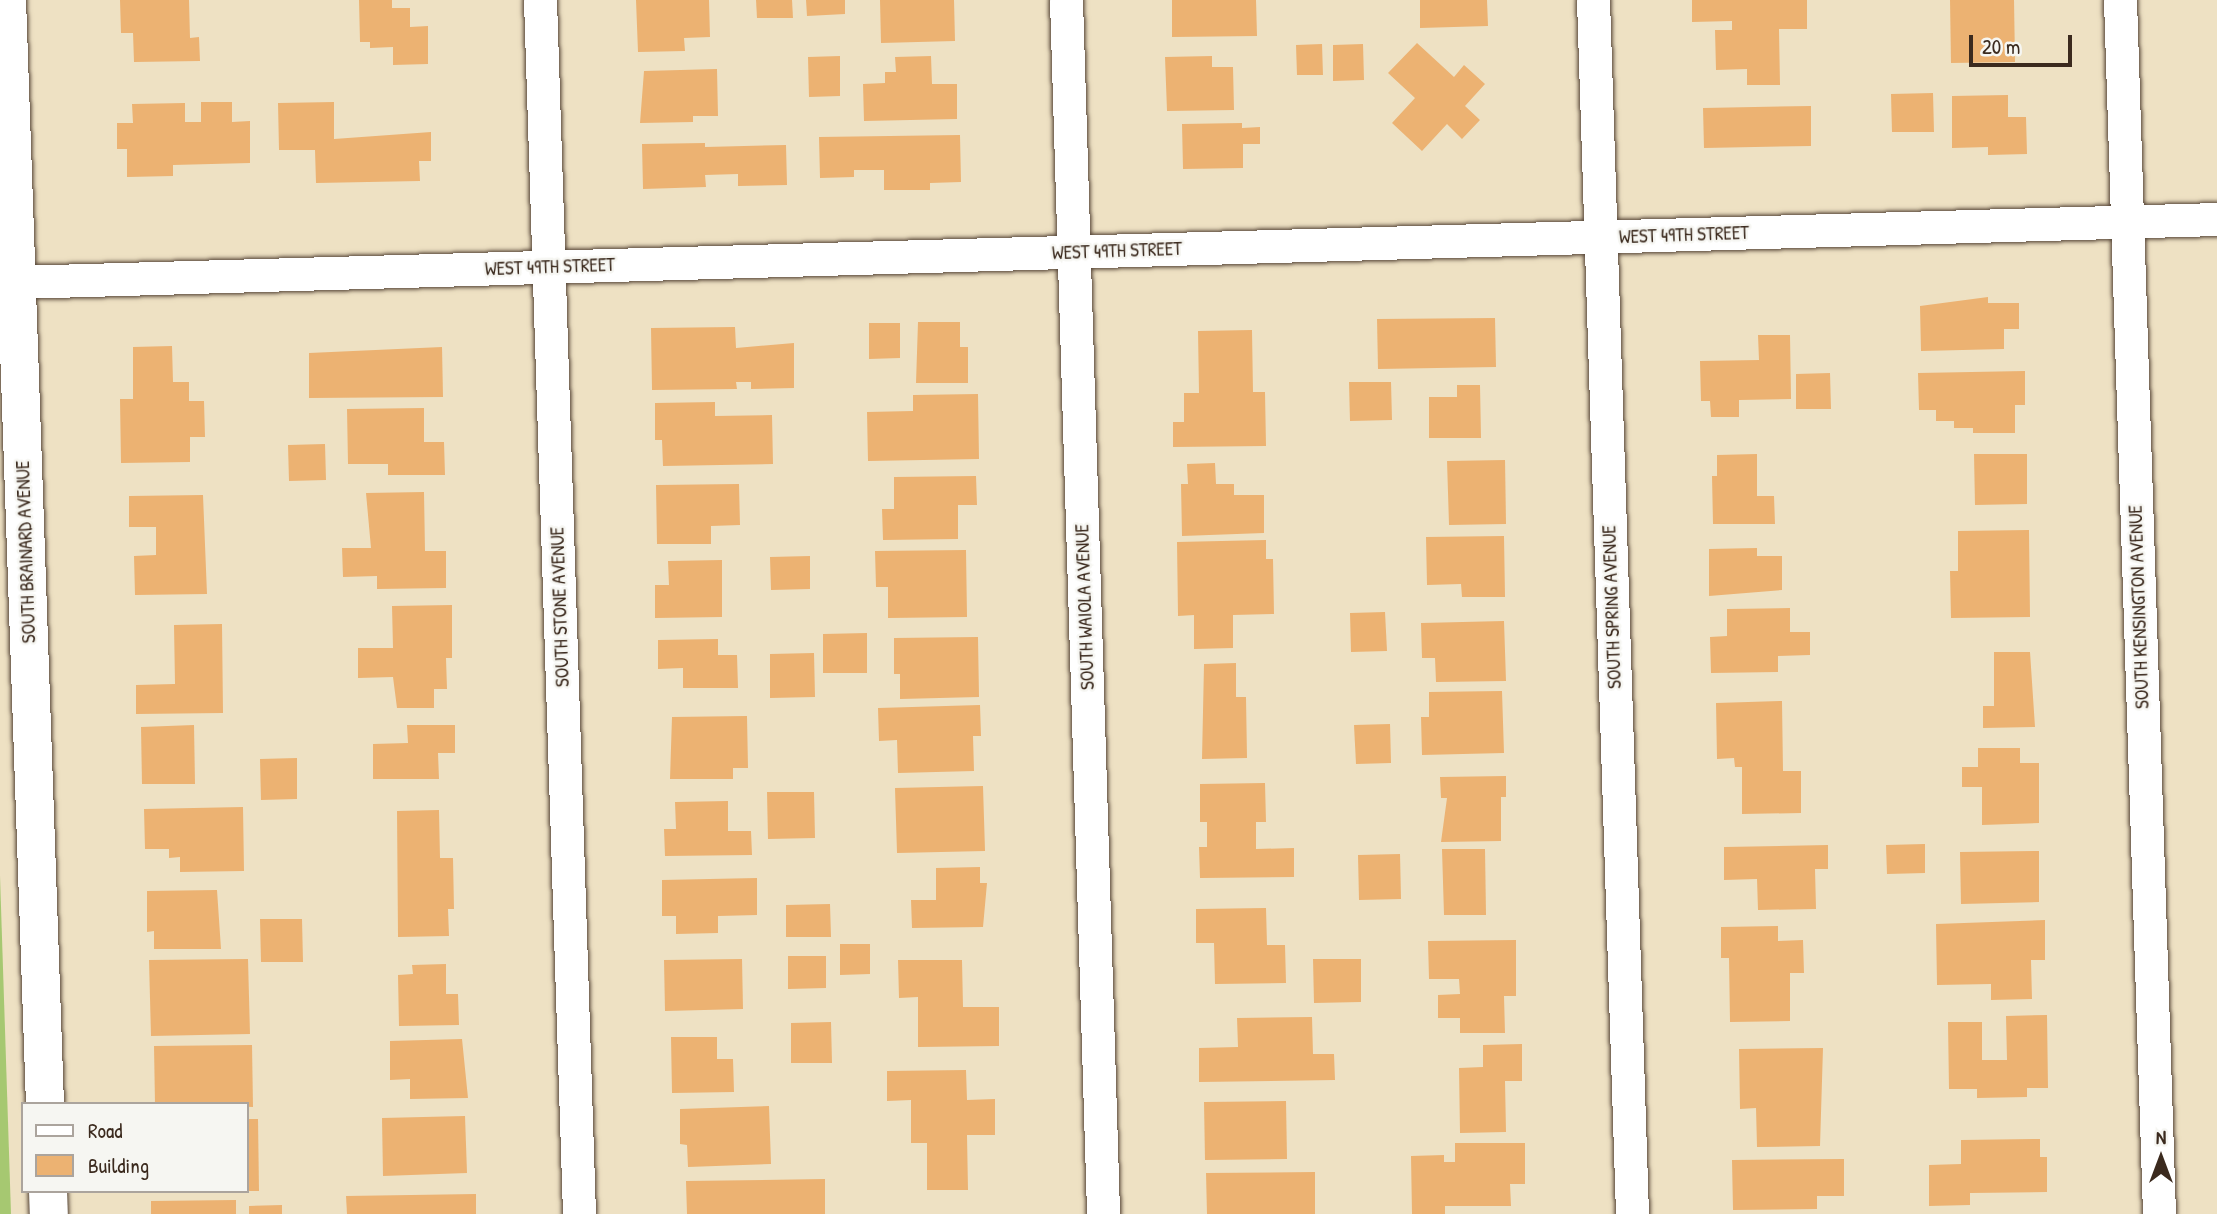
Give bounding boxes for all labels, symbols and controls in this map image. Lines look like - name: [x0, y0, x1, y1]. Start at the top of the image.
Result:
- scale bar: [1972, 21, 2075, 65]
- text: 20 m: [1982, 32, 2020, 61]
- street label: WEST 49TH STREET: [1619, 221, 1749, 249]
- street label: WEST 49TH STREET: [1052, 237, 1182, 265]
- street label: WEST 49TH STREET: [485, 253, 615, 281]
- street label: SOUTH BRAINARD AVENUE: [11, 460, 41, 644]
- street label: SOUTH KENSINGTON AVENUE: [2124, 505, 2154, 709]
- street label: SOUTH WAIOLA AVENUE: [1071, 524, 1099, 690]
- street label: SOUTH SPRING AVENUE: [1598, 525, 1626, 689]
- street label: SOUTH STONE AVENUE: [546, 527, 574, 687]
- legend: [21, 1102, 248, 1193]
- text: Road: [88, 1116, 122, 1145]
- north arrow: [2126, 1123, 2196, 1193]
- text: N: [2156, 1124, 2166, 1150]
- text: Building: [88, 1151, 149, 1180]

